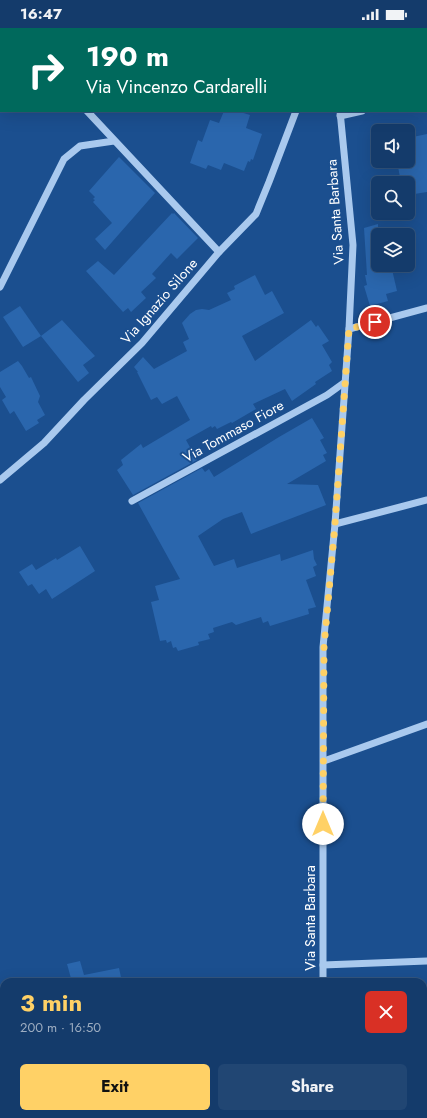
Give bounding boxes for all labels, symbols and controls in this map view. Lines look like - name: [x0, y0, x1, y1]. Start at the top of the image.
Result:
- text: 16:47: [20, 3, 62, 25]
- text: 190 m: [86, 36, 169, 77]
- icon: right: [20, 44, 72, 96]
- text: Via Vincenzo Cardarelli: [86, 74, 267, 100]
- map controls: [371, 124, 415, 272]
- button: sound: [371, 124, 415, 168]
- street label: Via Santa Barbara: [321, 159, 349, 265]
- button: search: [371, 176, 415, 220]
- button: layers: [371, 228, 415, 272]
- street label: Via Ignazio Silone: [116, 254, 202, 348]
- pin: [358, 305, 392, 339]
- icon: arrive: [364, 311, 386, 333]
- street label: Via Tommaso Fiore: [179, 395, 287, 467]
- position arrow: [302, 803, 344, 845]
- street label: Via Santa Barbara: [300, 865, 320, 971]
- text: 3 min: [20, 985, 82, 1020]
- button: close: [365, 991, 407, 1033]
- text: 200 m · 16:50: [20, 1018, 101, 1037]
- button: Exit: [20, 1064, 210, 1110]
- button: Share: [218, 1064, 407, 1110]

